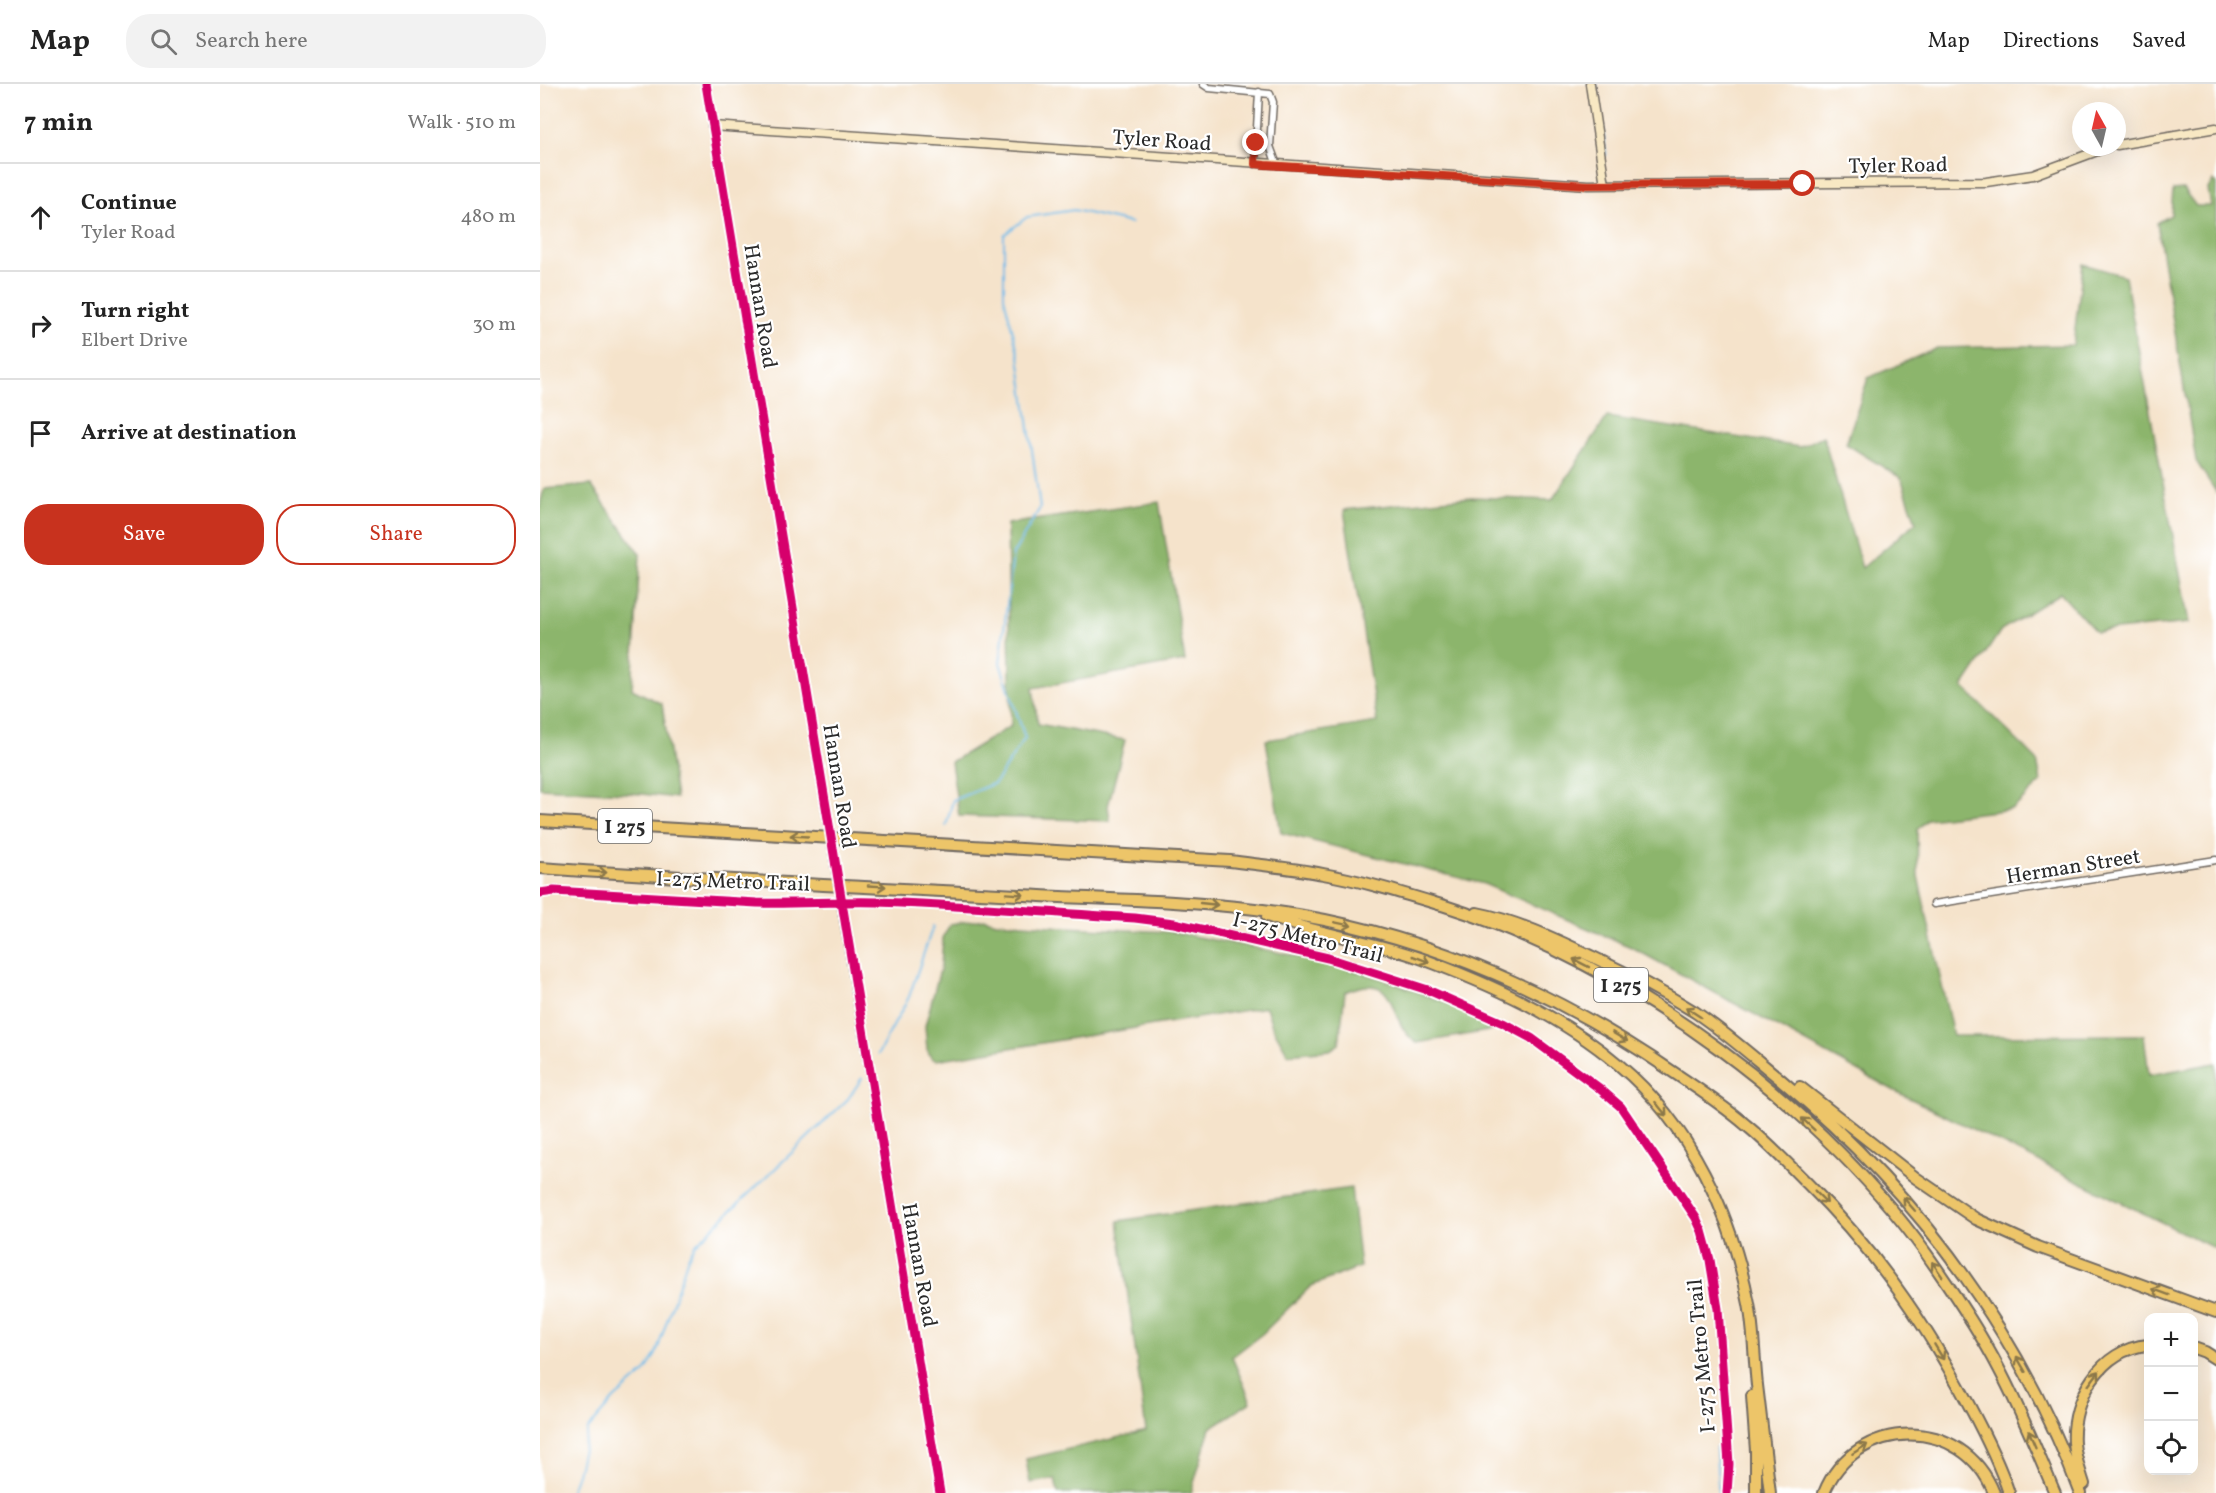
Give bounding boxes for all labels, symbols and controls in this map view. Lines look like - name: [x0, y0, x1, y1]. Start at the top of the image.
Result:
- search box: [126, 14, 546, 68]
- text: Map: [30, 22, 90, 61]
- icon: search: [147, 25, 180, 58]
- text: Search here: [195, 26, 308, 57]
- text: Map: [1928, 27, 1970, 56]
- text: Directions: [2003, 27, 2099, 56]
- text: Saved: [2132, 27, 2186, 56]
- north arrow: [2072, 102, 2126, 156]
- text: 7 min: [24, 105, 93, 141]
- text: Walk · 510 m: [407, 109, 516, 137]
- street label: Tyler Road: [1111, 124, 1212, 159]
- route end: [1242, 129, 1268, 155]
- street label: Tyler Road: [1848, 151, 1948, 182]
- route start: [1789, 170, 1815, 196]
- text: Continue: [81, 188, 177, 219]
- icon: ahead: [24, 201, 57, 234]
- text: 480 m: [461, 203, 516, 231]
- text: Tyler Road: [81, 219, 176, 247]
- street label: Hannan Road: [735, 242, 784, 371]
- text: Turn right: [81, 296, 189, 327]
- icon: right: [24, 309, 57, 342]
- text: 30 m: [472, 311, 516, 339]
- text: Elbert Drive: [81, 327, 188, 355]
- icon: arrive: [24, 417, 57, 450]
- text: Arrive at destination: [81, 418, 297, 449]
- button: Save: [24, 504, 264, 565]
- button: Share: [276, 504, 516, 565]
- street label: Hannan Road: [814, 722, 863, 851]
- road number: I 275: [598, 809, 652, 843]
- one-way arrow: [789, 831, 809, 842]
- street label: Herman Street: [2004, 843, 2142, 892]
- street label: I-275 Metro Trail: [655, 865, 810, 900]
- one-way arrow: [588, 867, 608, 878]
- one-way arrow: [867, 881, 886, 892]
- one-way arrow: [1004, 889, 1024, 900]
- one-way arrow: [1199, 899, 1219, 910]
- street label: I-275 Metro Trail: [1229, 906, 1386, 971]
- one-way arrow: [1333, 919, 1353, 930]
- one-way arrow: [1411, 954, 1430, 965]
- one-way arrow: [1572, 957, 1590, 969]
- road number: I 275: [1594, 968, 1648, 1002]
- one-way arrow: [1685, 1006, 1702, 1018]
- one-way arrow: [1611, 1032, 1628, 1044]
- one-way arrow: [1654, 1100, 1667, 1116]
- one-way arrow: [1801, 1117, 1816, 1131]
- one-way arrow: [1814, 1190, 1829, 1204]
- one-way arrow: [1903, 1196, 1916, 1212]
- street label: Hannan Road: [893, 1201, 944, 1330]
- one-way arrow: [1931, 1262, 1943, 1278]
- street label: I-275 Metro Trail: [1681, 1278, 1724, 1434]
- one-way arrow: [2152, 1286, 2171, 1297]
- map controls: [2144, 1313, 2198, 1475]
- button: +: [2144, 1313, 2198, 1367]
- one-way arrow: [1934, 1343, 1946, 1360]
- one-way arrow: [2015, 1356, 2027, 1373]
- button: −: [2144, 1367, 2198, 1421]
- one-way arrow: [2087, 1371, 2100, 1387]
- button: locate: [2144, 1421, 2198, 1475]
- one-way arrow: [2026, 1430, 2037, 1449]
- one-way arrow: [1851, 1443, 1868, 1455]

